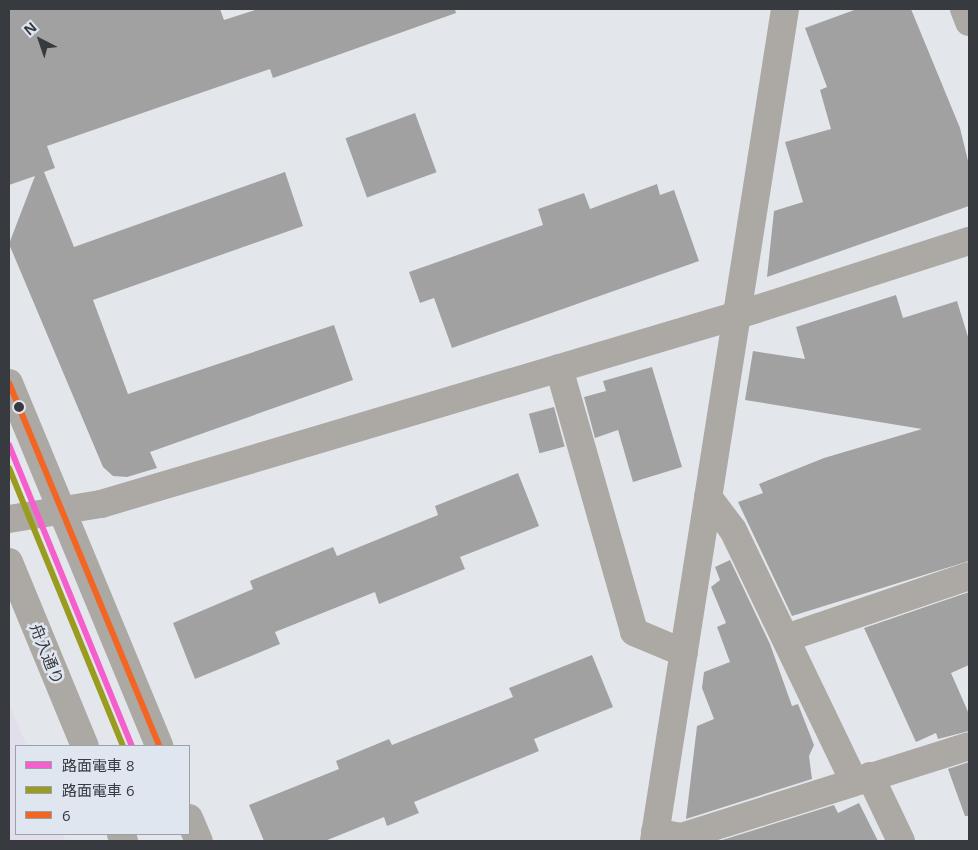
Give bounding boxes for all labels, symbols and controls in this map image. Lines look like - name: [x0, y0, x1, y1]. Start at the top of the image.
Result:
- north arrow: [15, 15, 65, 65]
- text: N: [19, 17, 40, 39]
- unlabelled marker: [14, 402, 24, 412]
- street label: 舟入通り: [26, 621, 68, 687]
- legend: [15, 745, 190, 835]
- text: 路面電車 8: [62, 755, 134, 775]
- text: 路面電車 6: [62, 780, 134, 800]
- text: 6: [62, 805, 71, 825]

